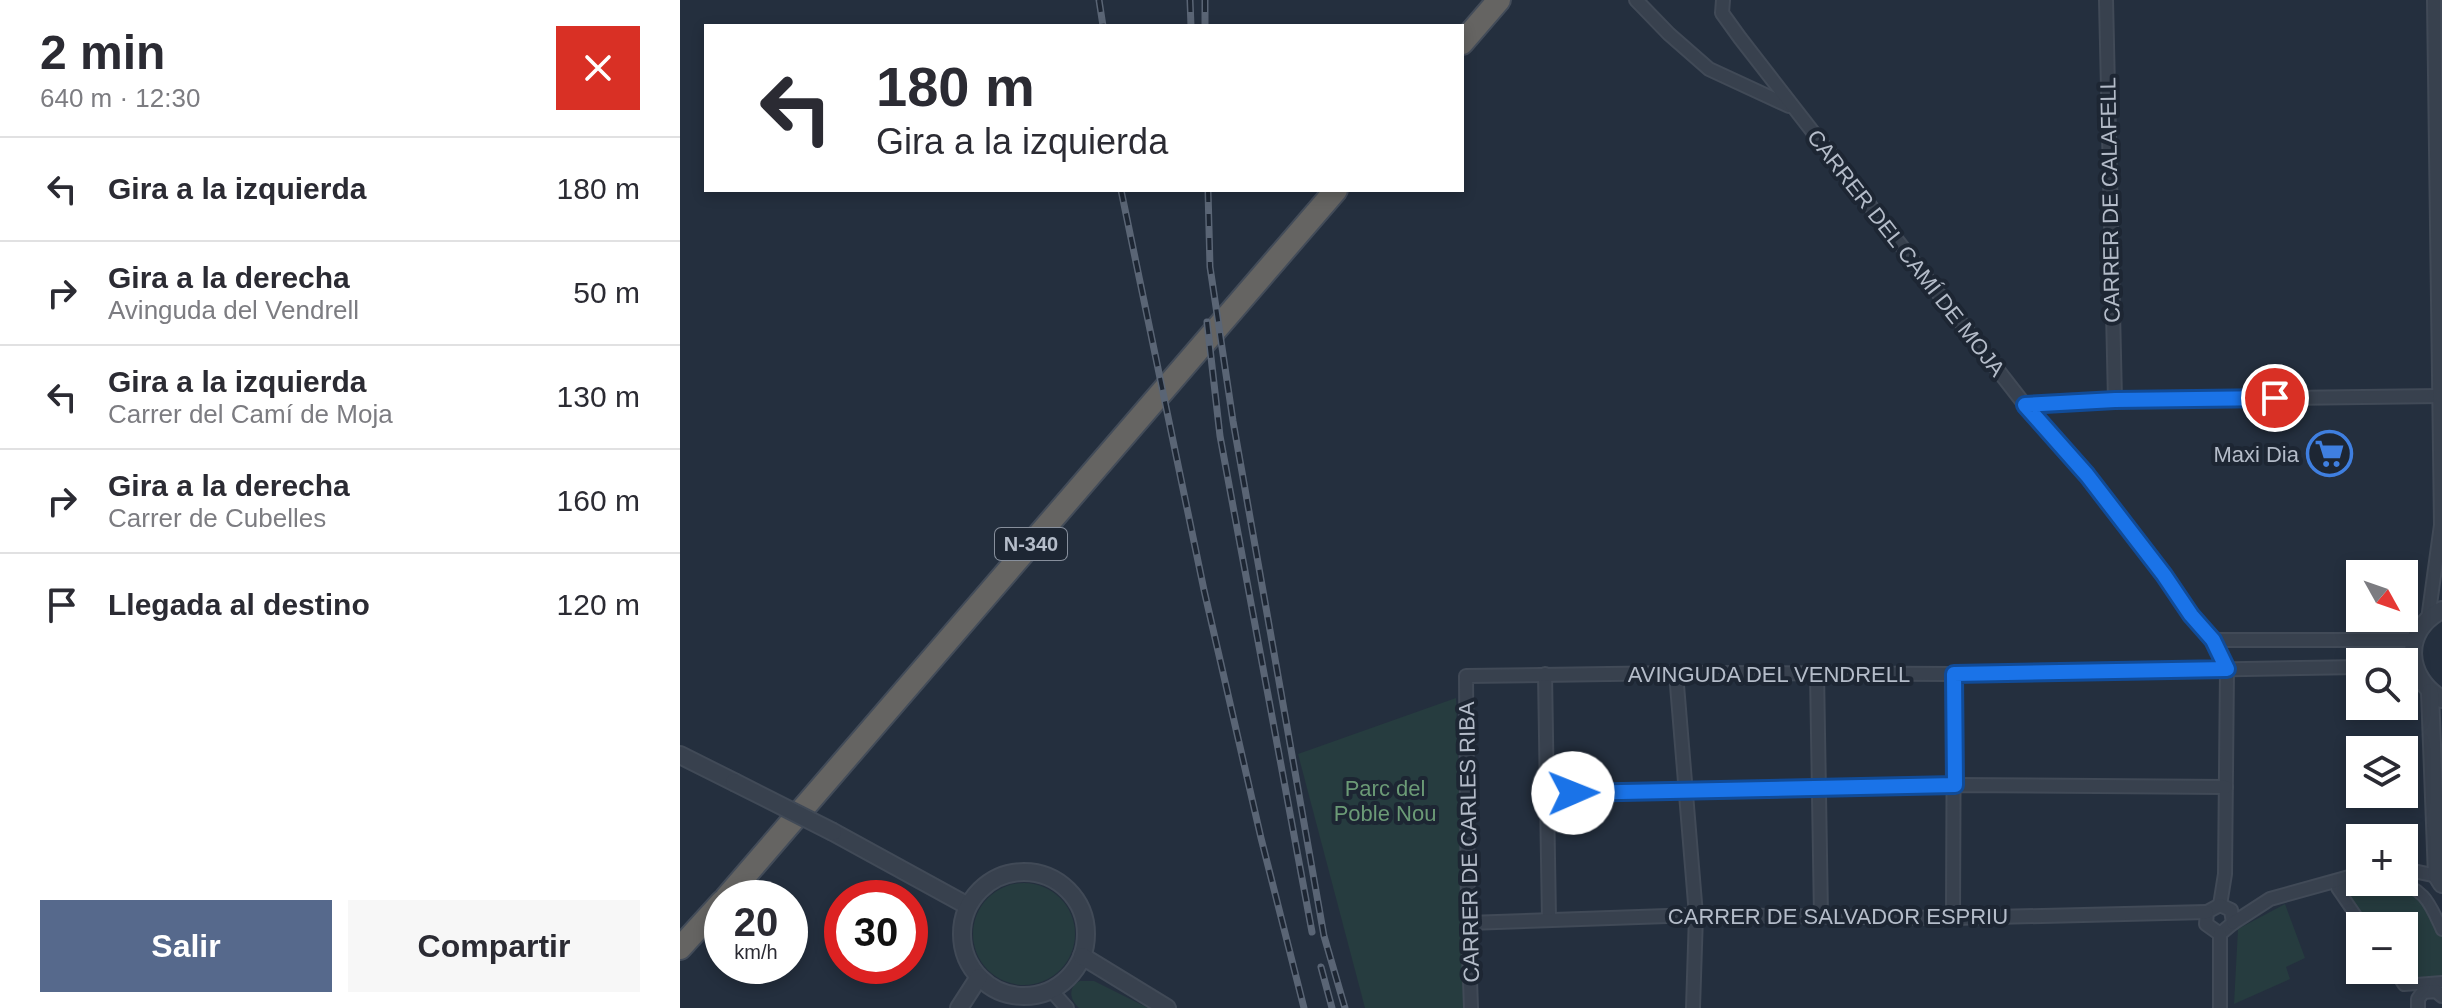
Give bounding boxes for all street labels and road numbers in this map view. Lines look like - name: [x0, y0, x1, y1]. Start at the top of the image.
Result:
- street label: CARRER DE CALAFELL: [2095, 77, 2125, 323]
- street label: CARRER DEL CAMÍ DE MOJA: [1802, 125, 2010, 382]
- road number: N-340: [995, 528, 1067, 560]
- street label: AVINGUDA DEL VENDRELL: [1628, 662, 1910, 687]
- street label: CARRER DE CARLES RIBA: [1454, 701, 1484, 983]
- street label: CARRER DE SALVADOR ESPRIU: [1668, 904, 2008, 929]

